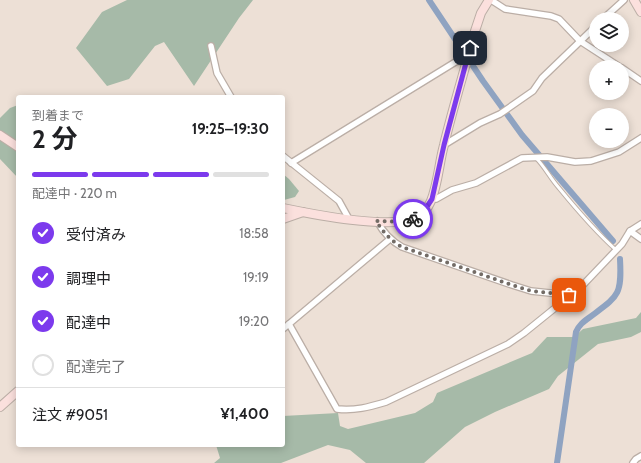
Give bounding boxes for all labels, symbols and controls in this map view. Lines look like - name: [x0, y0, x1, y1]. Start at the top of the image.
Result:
- map controls: [589, 12, 629, 148]
- button: layers: [589, 12, 629, 52]
- pin: [453, 31, 487, 65]
- icon: home: [459, 37, 481, 59]
- button: +: [589, 60, 629, 100]
- text: 到着まで: [32, 107, 84, 123]
- button: −: [589, 108, 629, 148]
- text: 19:25–19:30: [192, 120, 269, 138]
- text: 2 分: [32, 123, 78, 155]
- text: 配達中 · 220 m: [32, 185, 117, 201]
- courier: [393, 199, 433, 239]
- icon: bike: [402, 208, 424, 230]
- icon: check: [32, 222, 54, 244]
- text: 18:58: [239, 225, 269, 241]
- text: 受付済み: [66, 226, 126, 244]
- icon: check: [32, 266, 54, 288]
- text: 19:19: [243, 269, 269, 285]
- text: 調理中: [66, 270, 111, 288]
- pin: [552, 278, 586, 312]
- icon: bag: [558, 284, 580, 306]
- icon: check: [32, 310, 54, 332]
- text: 19:20: [239, 313, 269, 329]
- text: 配達中: [66, 314, 111, 332]
- text: 配達完了: [66, 358, 126, 376]
- text: ¥1,400: [220, 405, 269, 423]
- text: 注文 #9051: [32, 406, 108, 424]

